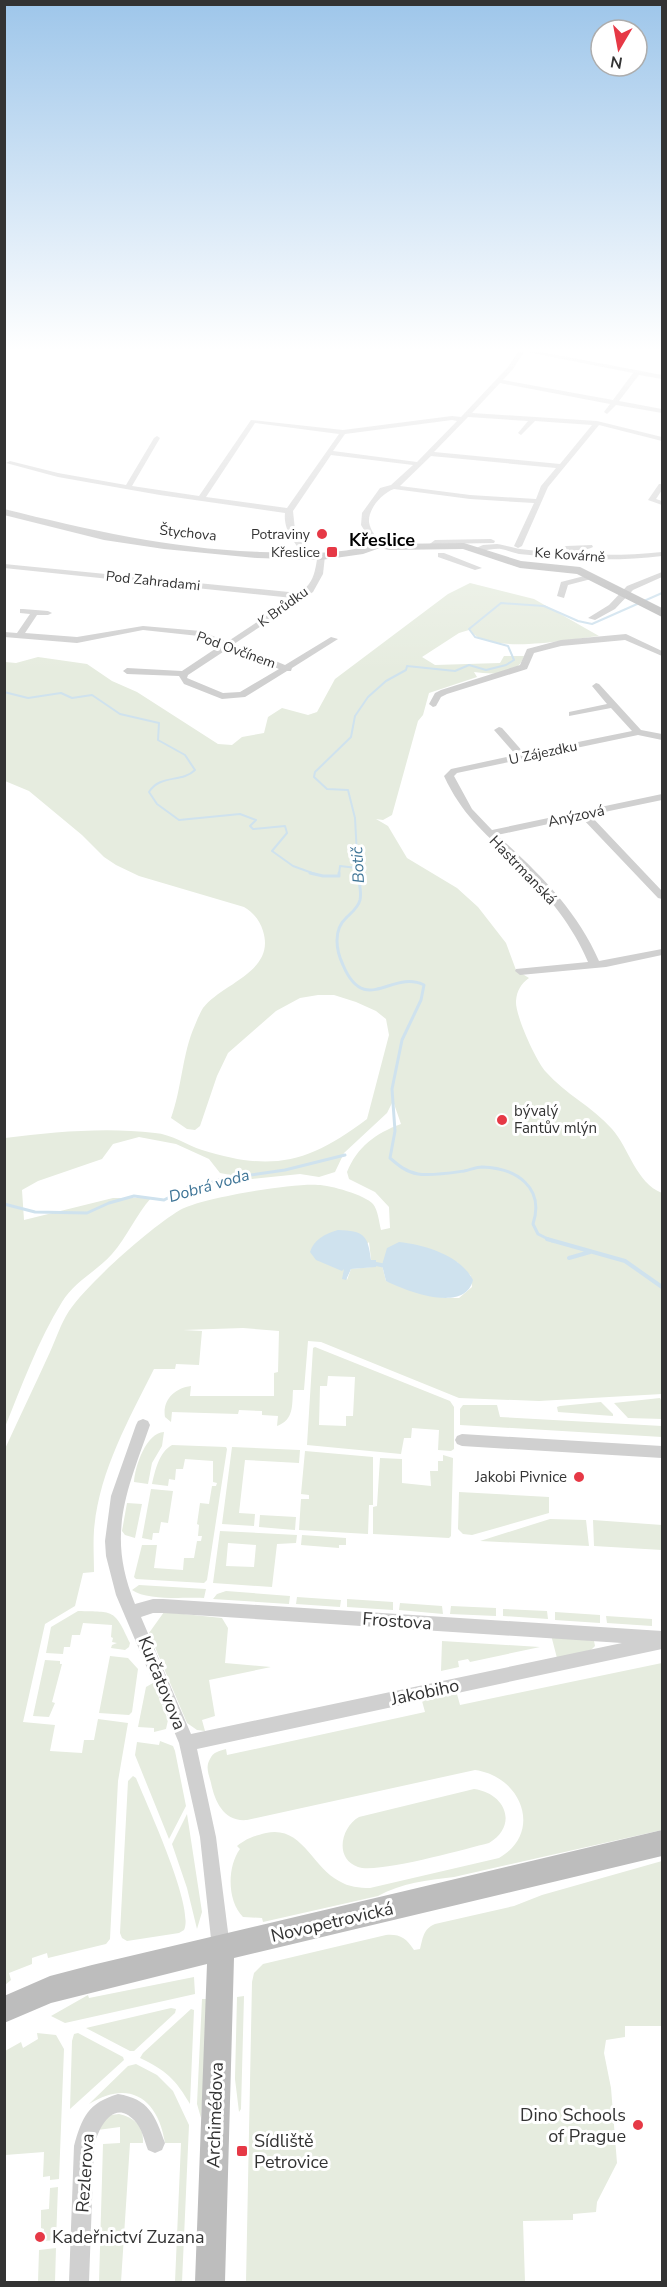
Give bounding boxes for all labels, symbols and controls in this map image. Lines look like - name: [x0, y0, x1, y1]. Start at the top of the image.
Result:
- north arrow: [589, 18, 649, 78]
- text: N: [609, 50, 624, 74]
- street label: Štychova: [159, 521, 217, 545]
- place label: Potraviny: [251, 525, 311, 544]
- marker: Potraviny: [315, 527, 329, 541]
- district label: Křeslice: [349, 528, 415, 552]
- place label: Křeslice: [271, 543, 320, 562]
- street label: Ke Kovárně: [534, 543, 606, 567]
- marker: Křeslice: [325, 545, 339, 559]
- street label: Pod Zahradami: [105, 567, 201, 595]
- street label: K Brůdku: [254, 582, 312, 632]
- street label: Pod Ovčínem: [194, 627, 278, 673]
- street label: U Zájezdku: [507, 736, 579, 770]
- street label: Anýzová: [546, 800, 606, 832]
- street label: Hastrmanská: [485, 831, 561, 909]
- water label: Botič: [346, 846, 370, 884]
- place label: bývalý Fantův mlýn: [514, 1101, 597, 1138]
- marker: bývalý Fantův mlýn: [495, 1113, 509, 1127]
- water label: Dobrá voda: [166, 1164, 252, 1208]
- place label: Jakobi Pivnice: [474, 1467, 567, 1487]
- marker: Jakobi Pivnice: [572, 1470, 586, 1484]
- street label: Frostova: [362, 1607, 432, 1635]
- street label: Kurčatovova: [132, 1633, 192, 1733]
- street label: Jakobiho: [388, 1673, 461, 1711]
- street label: Novopetrovická: [268, 1896, 396, 1948]
- street label: Archimédova: [201, 2062, 229, 2168]
- place label: Dino Schools of Prague: [520, 2103, 626, 2148]
- marker: Dino Schools of Prague: [631, 2118, 645, 2132]
- place label: Sídliště Petrovice: [254, 2129, 328, 2174]
- street label: Rezlerova: [70, 2133, 100, 2213]
- marker: Sídliště Petrovice: [235, 2144, 249, 2158]
- place label: Kadeřnictví Zuzana: [52, 2225, 205, 2249]
- marker: Kadeřnictví Zuzana: [33, 2230, 47, 2244]

